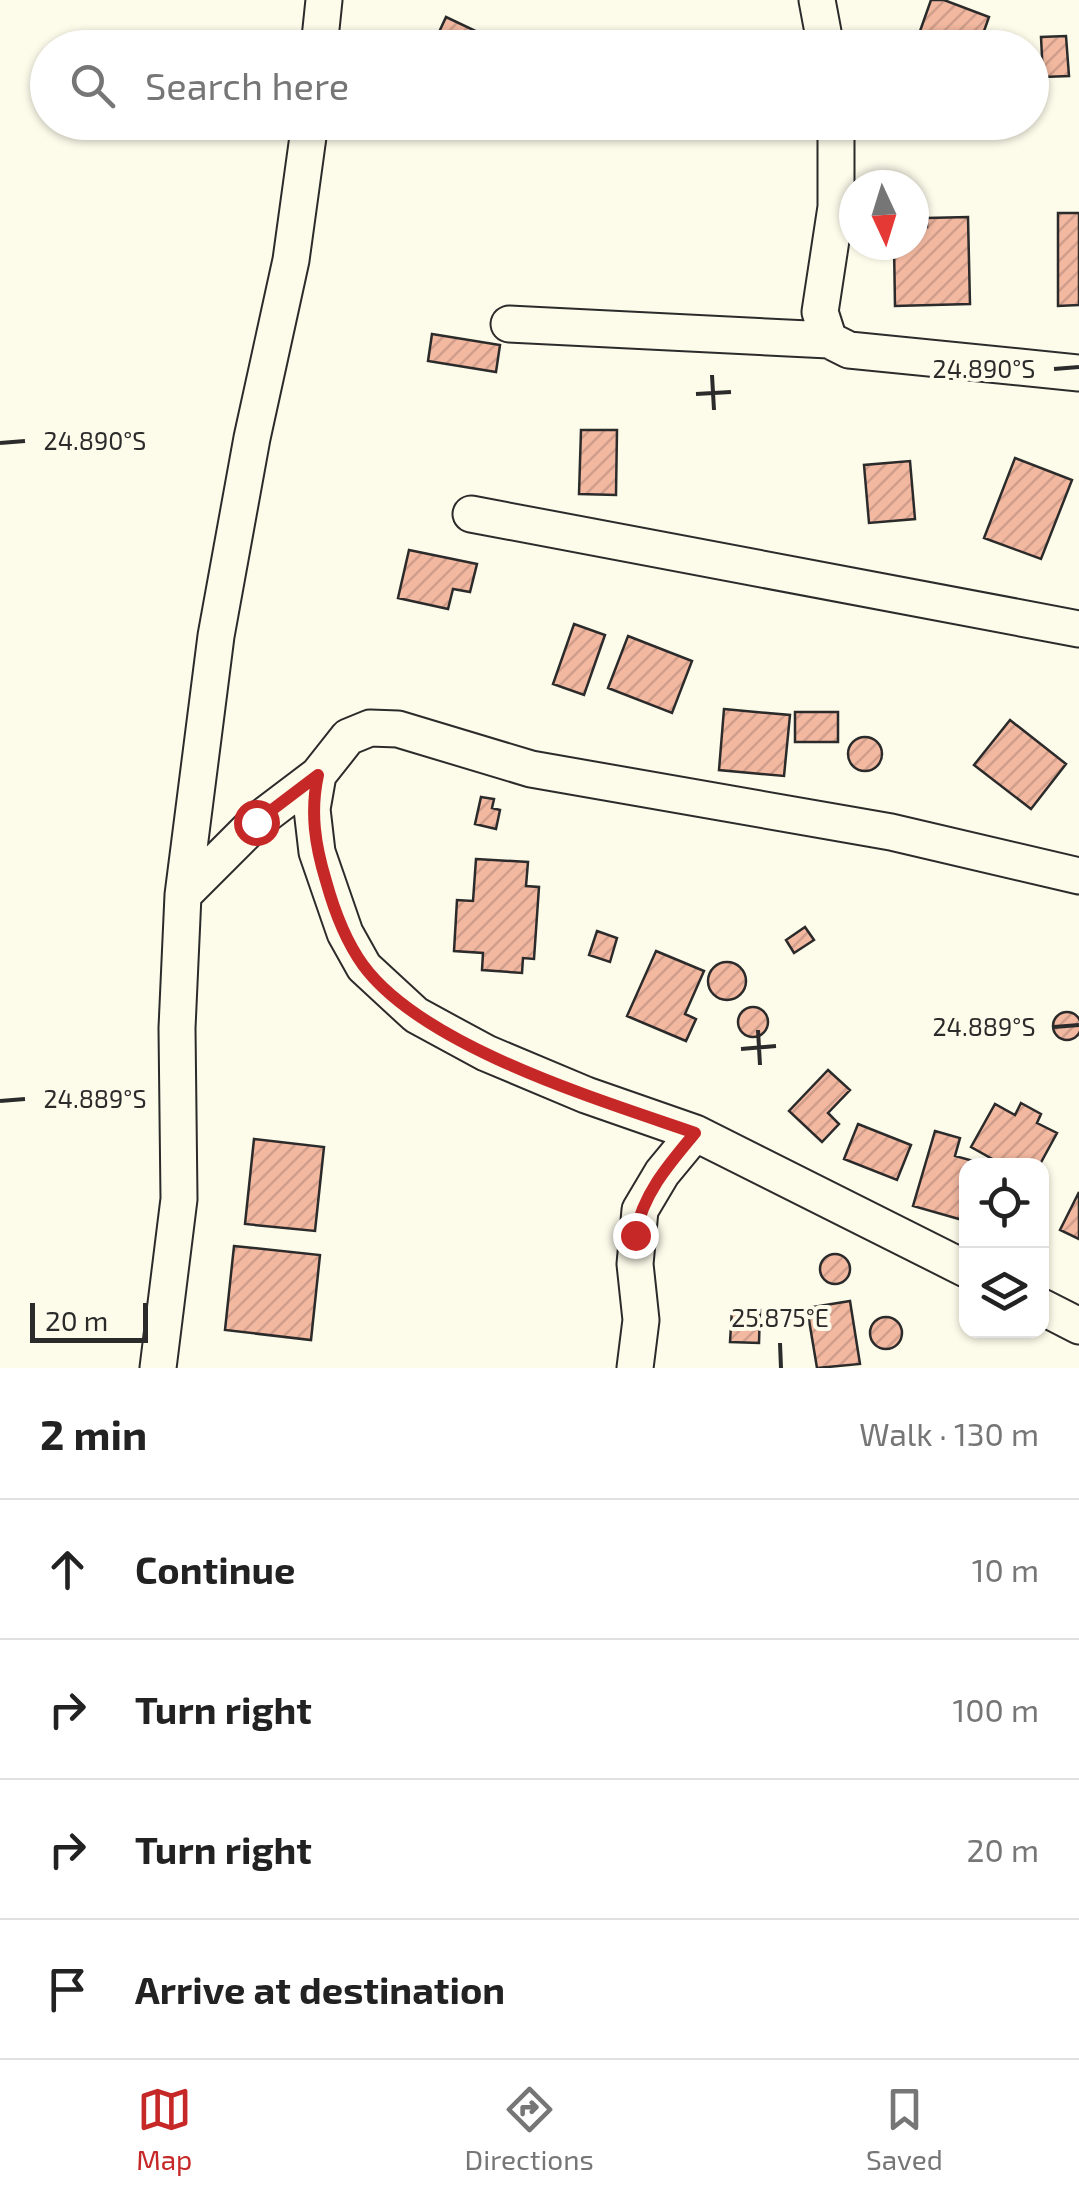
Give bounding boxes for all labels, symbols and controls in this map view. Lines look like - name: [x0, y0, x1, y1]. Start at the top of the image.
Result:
- search box: [30, 30, 1049, 140]
- icon: search: [65, 58, 120, 113]
- text: Search here: [145, 62, 349, 108]
- north arrow: [839, 170, 929, 260]
- text: 24.890°S: [933, 353, 1035, 383]
- text: 24.890°S: [44, 425, 146, 455]
- route start: [234, 800, 280, 846]
- text: 24.889°S: [933, 1011, 1035, 1041]
- text: 24.889°S: [44, 1083, 146, 1113]
- map controls: [959, 1158, 1049, 1338]
- button: locate: [959, 1158, 1049, 1248]
- route end: [613, 1213, 659, 1259]
- button: layers: [959, 1248, 1049, 1338]
- scale bar: [30, 1298, 148, 1342]
- text: 25.875°E: [731, 1302, 829, 1332]
- text: 20 m: [45, 1303, 108, 1337]
- text: 2 min: [40, 1408, 147, 1458]
- text: Walk · 130 m: [859, 1414, 1039, 1452]
- icon: ahead: [40, 1542, 95, 1597]
- text: Continue: [135, 1546, 295, 1592]
- text: 10 m: [972, 1550, 1039, 1588]
- icon: right: [40, 1682, 95, 1737]
- text: Turn right: [135, 1686, 312, 1732]
- text: 100 m: [953, 1690, 1039, 1728]
- icon: right: [40, 1822, 95, 1877]
- text: Turn right: [135, 1826, 312, 1872]
- text: 20 m: [967, 1830, 1039, 1868]
- icon: arrive: [40, 1962, 95, 2017]
- text: Arrive at destination: [135, 1966, 505, 2012]
- tab: Map: [136, 2082, 192, 2176]
- tab: Directions: [465, 2082, 594, 2176]
- tab: Saved: [866, 2082, 943, 2176]

